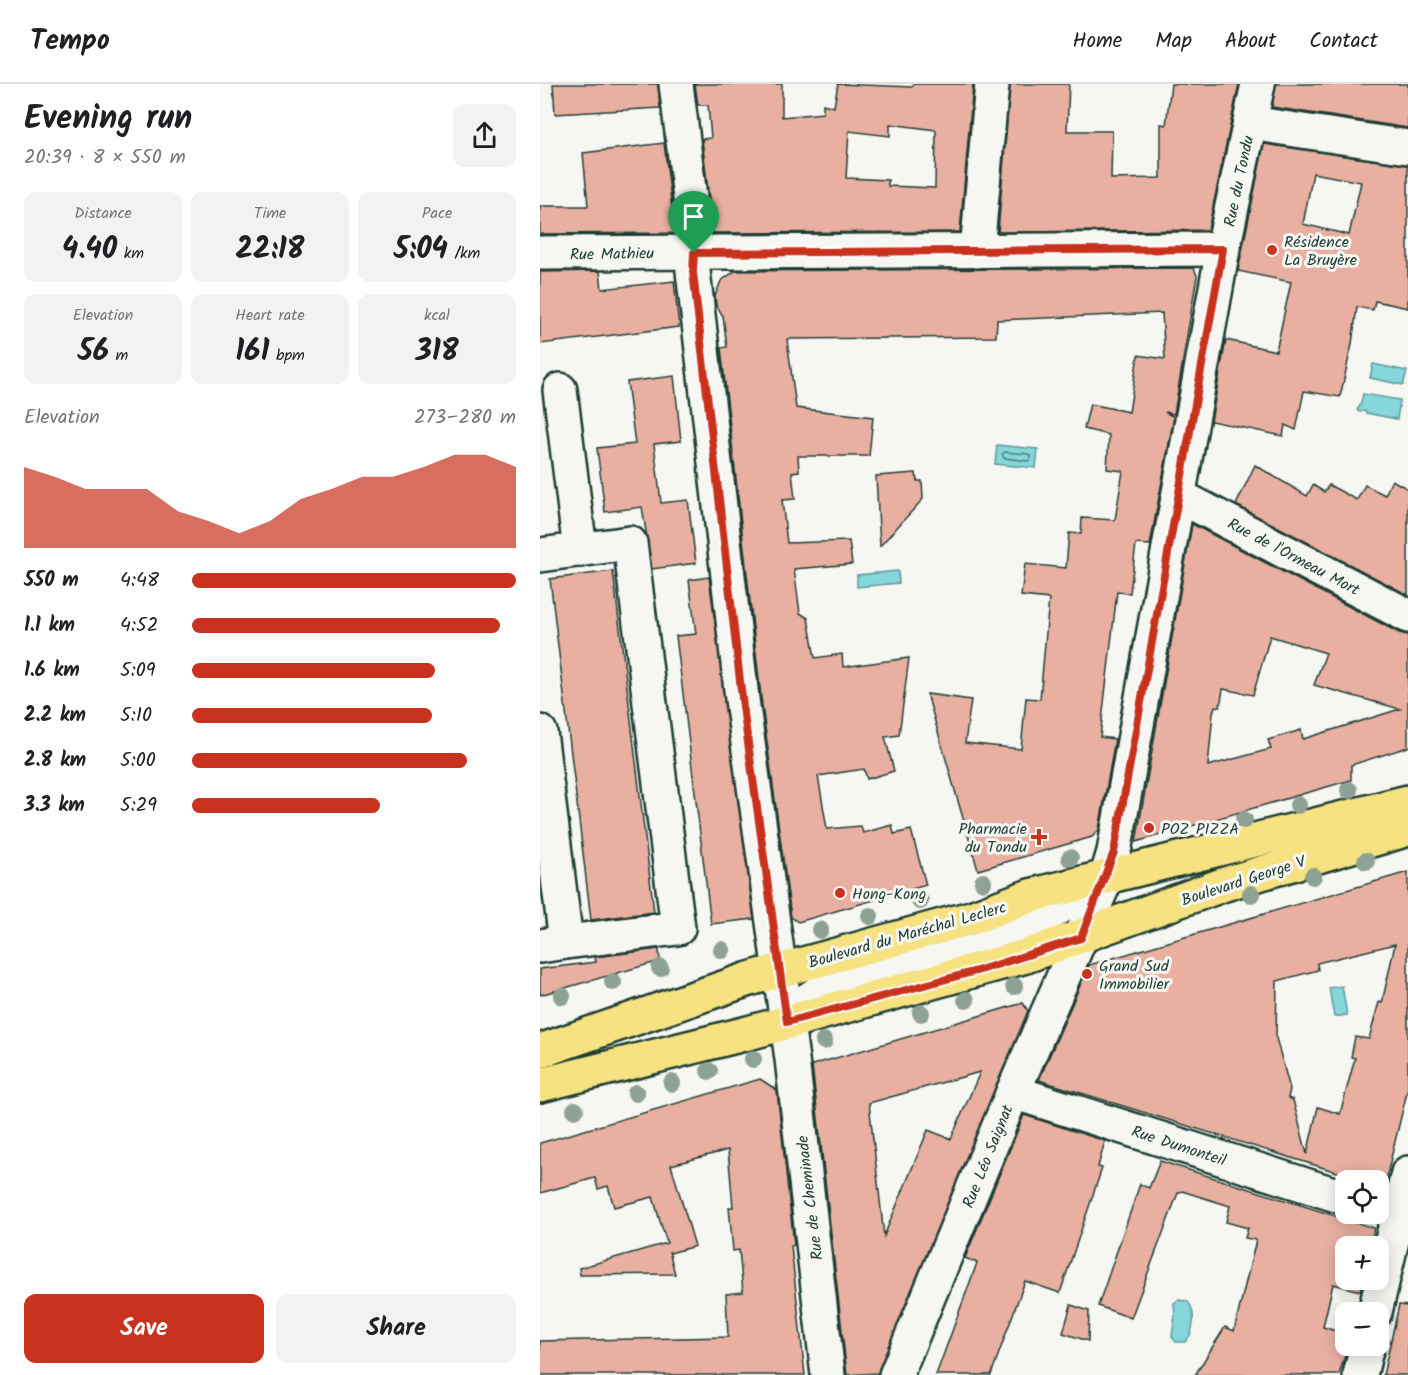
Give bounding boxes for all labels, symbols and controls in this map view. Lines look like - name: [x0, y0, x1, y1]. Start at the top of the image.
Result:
- text: Tempo: [30, 19, 110, 64]
- text: Home: [1073, 25, 1122, 58]
- text: Map: [1155, 25, 1192, 58]
- text: About: [1225, 25, 1276, 58]
- text: Contact: [1309, 25, 1378, 58]
- text: Evening run: [24, 93, 192, 146]
- button: share: [453, 104, 516, 167]
- street label: Rue du Tondu: [1218, 133, 1261, 229]
- text: 20:39 · 8 × 550 m: [24, 142, 186, 174]
- pin: [668, 191, 719, 253]
- icon: arrive: [677, 200, 710, 233]
- text: Distance: [74, 201, 132, 226]
- text: Time: [254, 201, 286, 226]
- text: Pace: [422, 201, 452, 226]
- text: 4.40: [62, 226, 117, 274]
- text: 22:18: [235, 226, 305, 274]
- text: 5:04: [394, 226, 448, 274]
- place label: Résidence La Bruyère: [1284, 230, 1357, 273]
- text: km: [117, 241, 144, 266]
- text: /km: [448, 241, 480, 266]
- street label: Rue Mathieu: [570, 241, 655, 268]
- marker: Résidence La Bruyère: [1265, 243, 1279, 257]
- text: Elevation: [73, 303, 133, 328]
- text: Heart rate: [235, 303, 305, 328]
- text: kcal: [424, 303, 450, 328]
- text: 56: [78, 328, 109, 376]
- text: 161: [235, 328, 270, 376]
- text: 318: [415, 328, 459, 376]
- text: m: [109, 343, 128, 368]
- text: bpm: [270, 343, 305, 368]
- text: Elevation: [24, 402, 100, 434]
- text: 273–280 m: [414, 402, 516, 434]
- street label: Rue de l'Ormeau Mort: [1223, 512, 1365, 603]
- text: 550 m: [24, 565, 79, 597]
- text: 4:48: [120, 565, 159, 597]
- text: 1.1 km: [24, 610, 75, 642]
- text: 4:52: [120, 610, 158, 642]
- text: 1.6 km: [24, 655, 80, 687]
- text: 5:09: [120, 655, 155, 687]
- text: 2.2 km: [24, 700, 86, 732]
- text: 5:10: [120, 700, 152, 732]
- text: 2.8 km: [24, 745, 86, 777]
- text: 5:00: [120, 745, 156, 777]
- text: 3.3 km: [24, 790, 85, 822]
- text: 5:29: [120, 790, 157, 822]
- place label: Pharmacie du Tondu: [959, 817, 1027, 860]
- place label: POZ PIZZA: [1161, 817, 1239, 842]
- marker: POZ PIZZA: [1142, 821, 1156, 835]
- marker: Pharmacie du Tondu: [1032, 830, 1046, 844]
- street label: Boulevard George V: [1178, 849, 1310, 913]
- place label: Hong-Kong: [852, 882, 926, 907]
- marker: Hong-Kong: [833, 886, 847, 900]
- street label: Boulevard du Maréchal Leclerc: [805, 895, 1009, 976]
- place label: Grand Sud Immobilier: [1099, 954, 1171, 997]
- marker: Grand Sud Immobilier: [1080, 967, 1094, 981]
- street label: Rue Léo Saignat: [956, 1100, 1021, 1212]
- street label: Rue Dumonteil: [1128, 1119, 1229, 1174]
- street label: Rue de Cheminade: [790, 1134, 831, 1262]
- map controls: [1335, 1170, 1389, 1356]
- button: locate: [1335, 1170, 1389, 1224]
- button: +: [1335, 1236, 1389, 1290]
- button: Save: [24, 1294, 264, 1363]
- button: Share: [276, 1294, 516, 1363]
- button: −: [1335, 1302, 1389, 1356]

